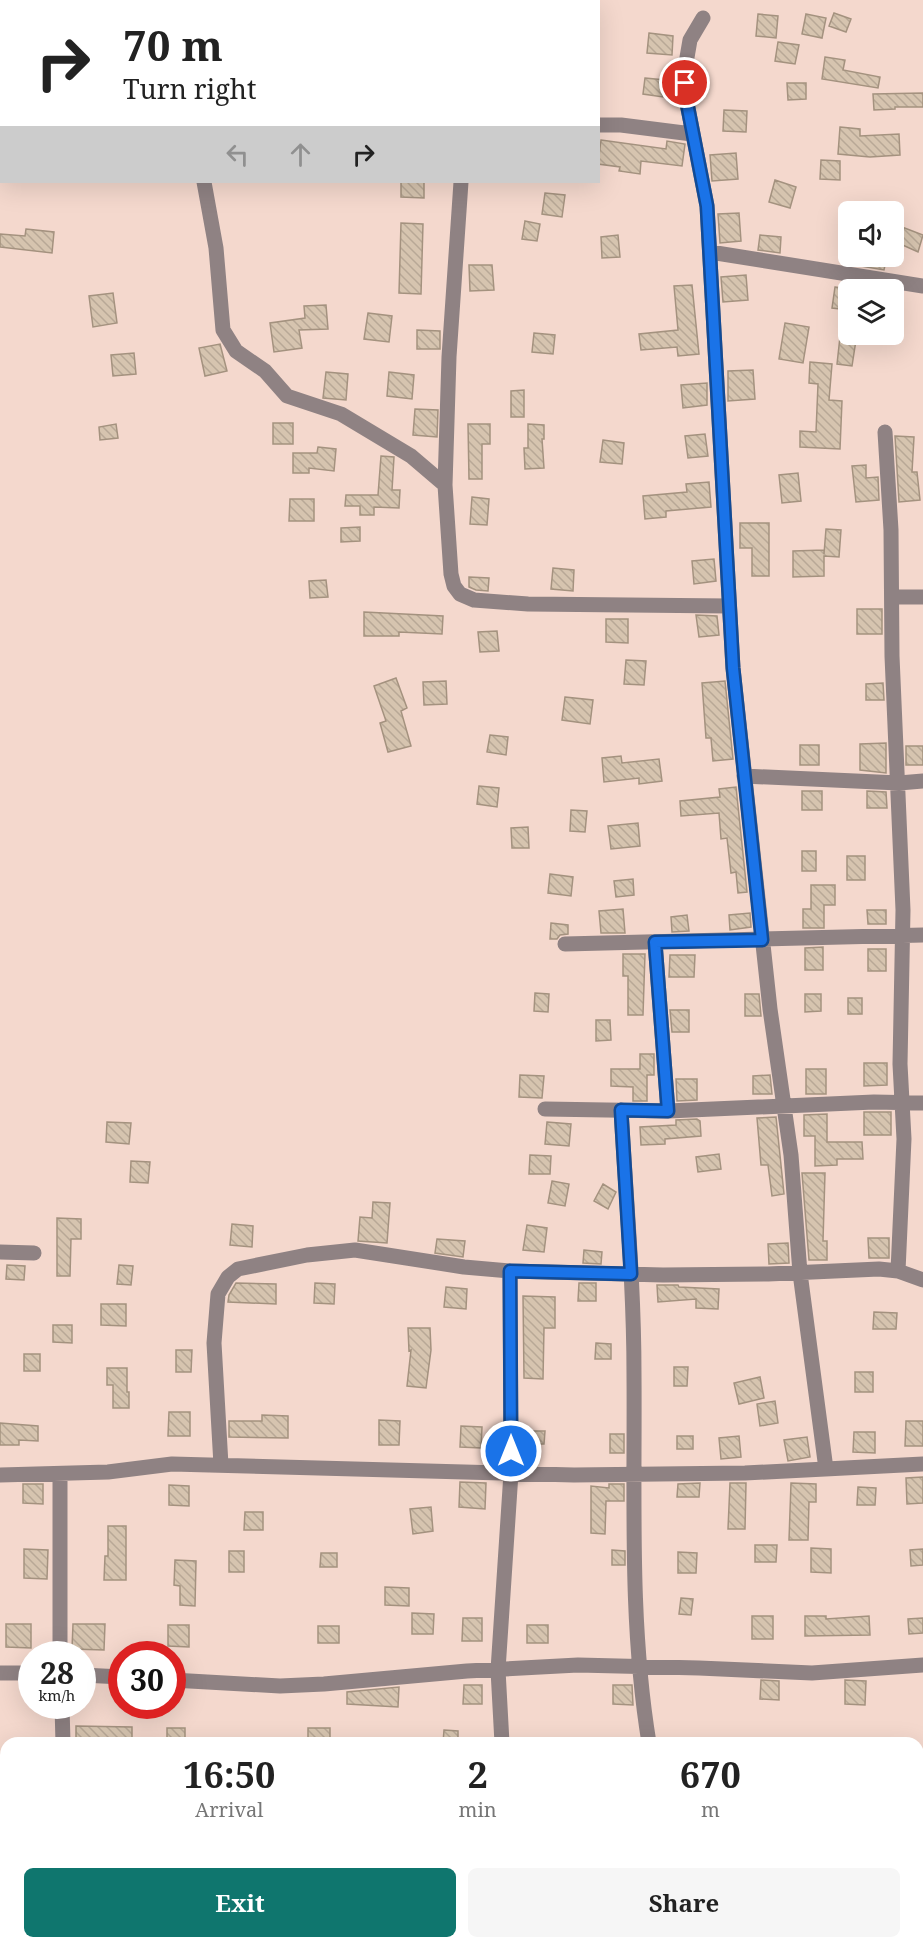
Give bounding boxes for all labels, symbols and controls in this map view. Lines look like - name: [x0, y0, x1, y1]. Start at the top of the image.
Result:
- text: 70 m: [123, 16, 223, 73]
- icon: right: [24, 24, 102, 102]
- pin: [659, 57, 710, 108]
- icon: arrive: [668, 66, 701, 99]
- text: Turn right: [123, 70, 256, 107]
- icon: left: [221, 138, 254, 171]
- icon: ahead: [284, 138, 317, 171]
- icon: right: [347, 138, 380, 171]
- map controls: [838, 201, 904, 345]
- button: sound: [838, 201, 904, 267]
- button: layers: [838, 279, 904, 345]
- position arrow: [479, 1419, 543, 1483]
- speed limit sign: 30: [108, 1641, 186, 1719]
- text: 28: [40, 1652, 74, 1693]
- text: km/h: [39, 1685, 75, 1705]
- text: 16:50: [183, 1750, 275, 1799]
- text: 2: [467, 1750, 488, 1799]
- text: 670: [680, 1750, 741, 1799]
- text: Arrival: [195, 1796, 263, 1823]
- text: min: [459, 1796, 497, 1823]
- text: m: [701, 1796, 720, 1823]
- button: Exit: [24, 1868, 456, 1937]
- button: Share: [468, 1868, 900, 1937]

